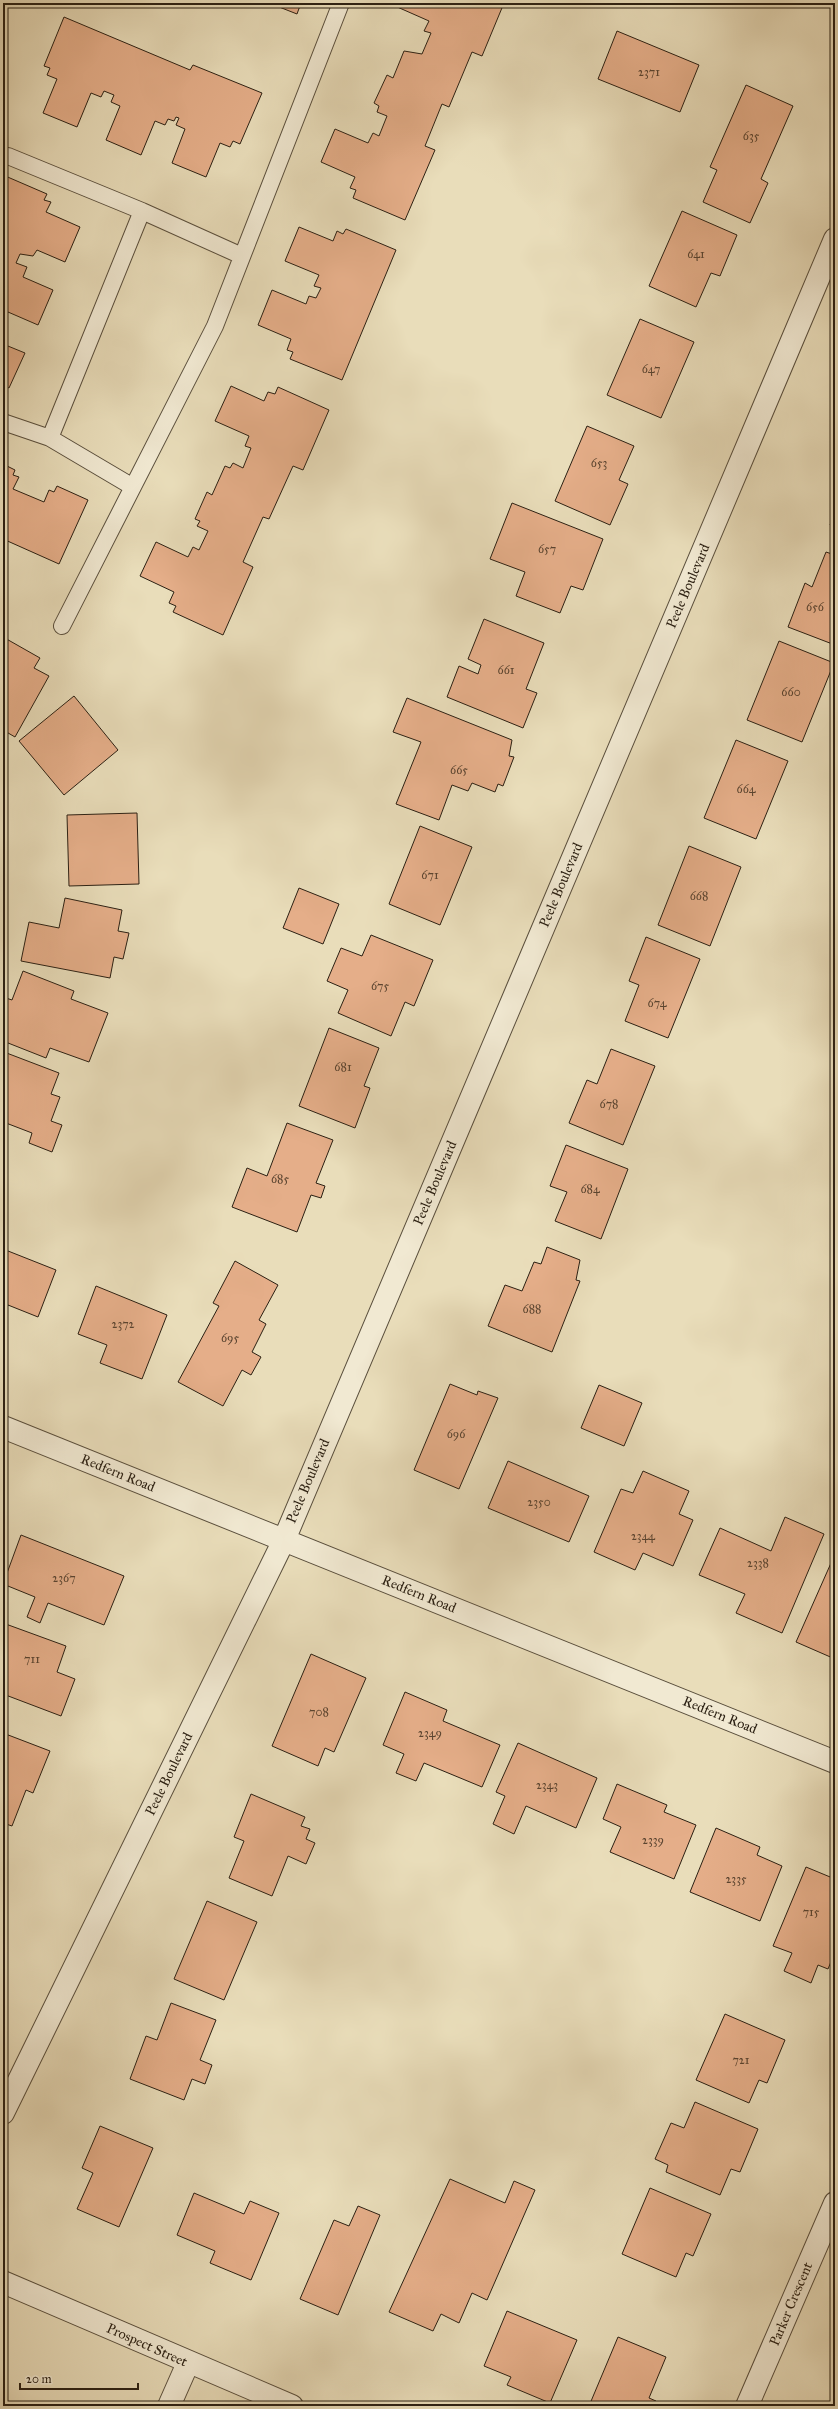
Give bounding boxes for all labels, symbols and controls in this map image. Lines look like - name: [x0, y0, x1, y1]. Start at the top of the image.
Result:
- house number: 2371: [638, 65, 660, 79]
- house number: 635: [743, 129, 760, 143]
- house number: 641: [687, 247, 705, 261]
- house number: 647: [642, 362, 660, 376]
- house number: 653: [591, 456, 607, 470]
- street label: Peele Boulevard: [663, 541, 713, 631]
- house number: 657: [538, 542, 556, 556]
- house number: 656: [806, 600, 825, 614]
- house number: 661: [498, 663, 515, 677]
- house number: 660: [781, 685, 801, 699]
- house number: 665: [450, 763, 468, 777]
- house number: 664: [737, 782, 756, 796]
- street label: Peele Boulevard: [536, 840, 586, 930]
- house number: 671: [421, 868, 439, 882]
- house number: 668: [690, 889, 708, 903]
- house number: 675: [371, 979, 389, 993]
- house number: 674: [648, 996, 667, 1010]
- house number: 681: [334, 1060, 352, 1074]
- house number: 678: [600, 1097, 618, 1111]
- street label: Peele Boulevard: [410, 1138, 460, 1228]
- house number: 685: [271, 1172, 289, 1186]
- house number: 684: [580, 1182, 600, 1196]
- house number: 688: [523, 1302, 541, 1316]
- house number: 2372: [111, 1317, 135, 1331]
- house number: 695: [221, 1331, 240, 1345]
- house number: 696: [447, 1427, 466, 1441]
- street label: Peele Boulevard: [283, 1436, 333, 1526]
- street label: Redfern Road: [78, 1450, 158, 1496]
- house number: 2350: [527, 1495, 551, 1509]
- house number: 2344: [631, 1529, 655, 1543]
- house number: 2338: [747, 1556, 769, 1570]
- house number: 2367: [52, 1571, 76, 1585]
- street label: Redfern Road: [379, 1571, 459, 1617]
- house number: 711: [24, 1652, 40, 1666]
- street label: Redfern Road: [680, 1692, 760, 1738]
- house number: 708: [309, 1705, 329, 1719]
- house number: 2349: [418, 1726, 442, 1740]
- street label: Peele Boulevard: [142, 1730, 196, 1818]
- house number: 2343: [536, 1778, 558, 1792]
- house number: 2339: [642, 1833, 664, 1847]
- house number: 2335: [725, 1872, 747, 1886]
- house number: 715: [803, 1905, 820, 1919]
- house number: 721: [732, 2053, 750, 2067]
- street label: Parker Crescent: [766, 2260, 816, 2348]
- street label: Prospect Street: [104, 2320, 190, 2370]
- scale bar: [20, 2365, 138, 2391]
- text: 20 m: [26, 2372, 52, 2386]

